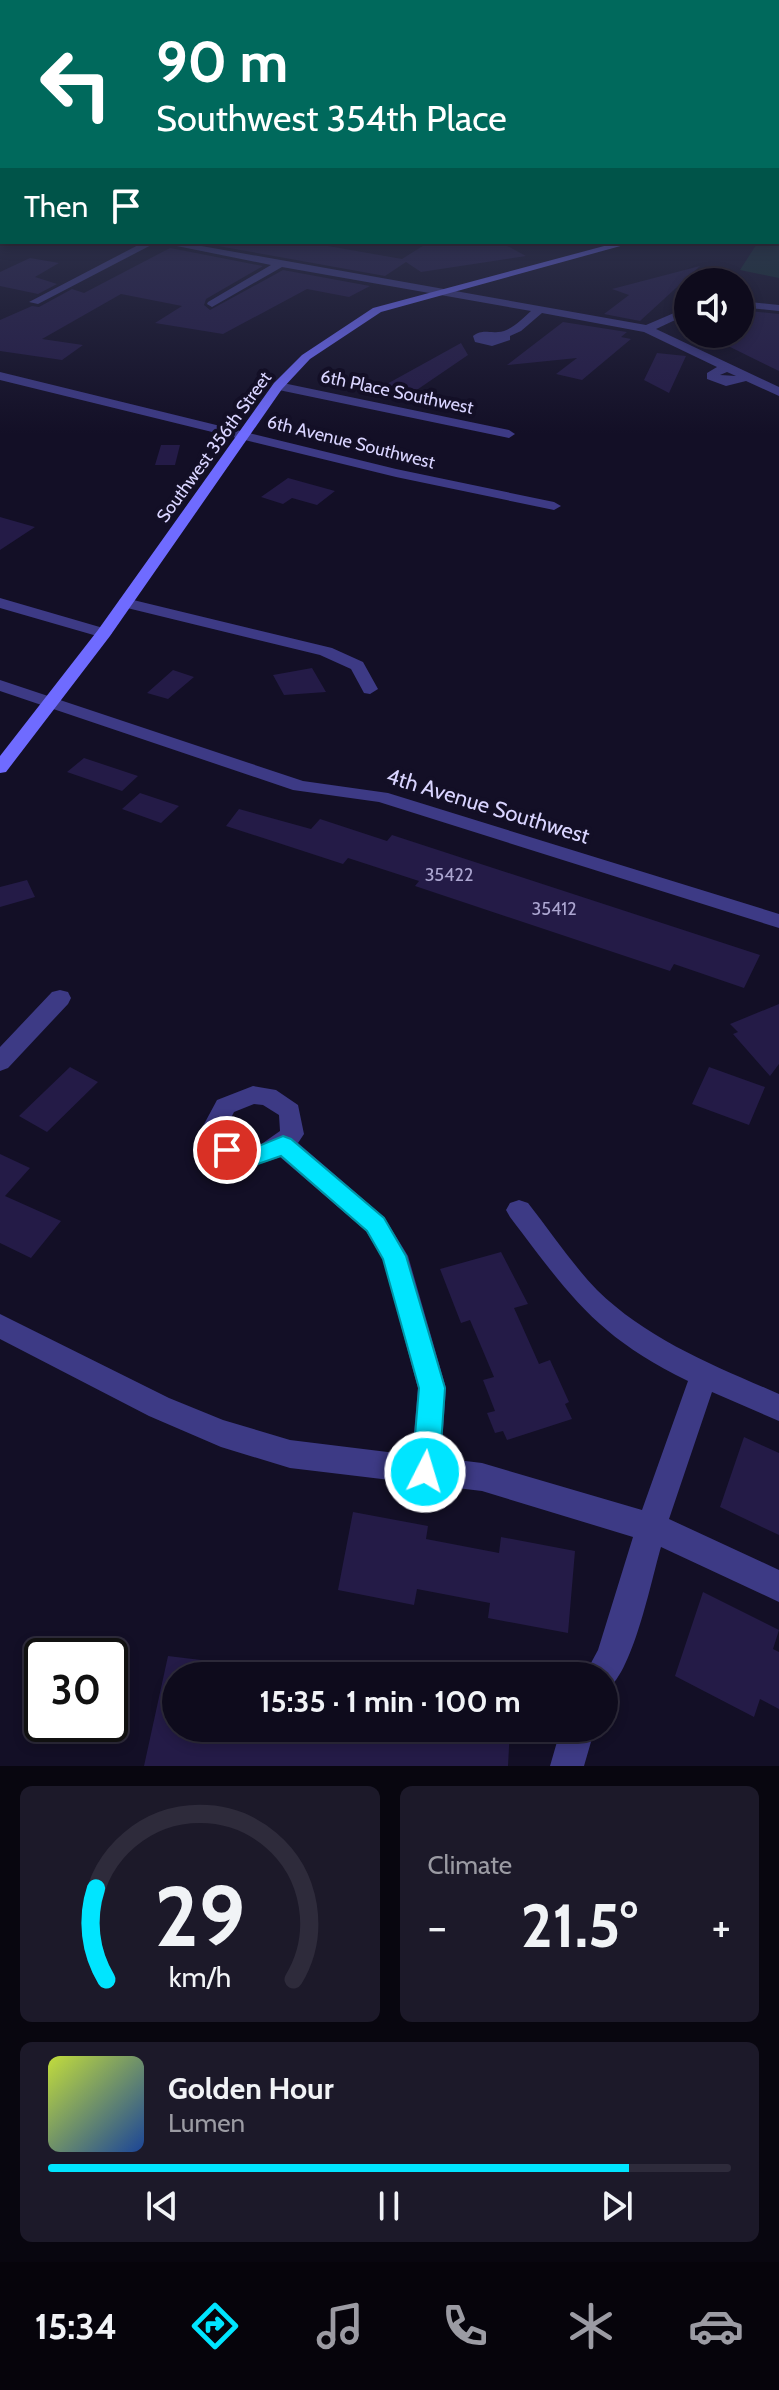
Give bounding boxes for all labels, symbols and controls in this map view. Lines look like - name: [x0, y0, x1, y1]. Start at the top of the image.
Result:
- text: 90 m: [156, 28, 288, 96]
- icon: left: [24, 32, 128, 136]
- text: Southwest 354th Place: [156, 96, 507, 140]
- icon: arrive: [104, 184, 148, 228]
- text: Then: [24, 188, 88, 225]
- map controls: [674, 268, 754, 348]
- button: sound: [674, 268, 754, 348]
- street label: 6th Place Southwest: [319, 365, 475, 419]
- street label: Southwest 356th Street: [152, 367, 276, 527]
- street label: 6th Avenue Southwest: [265, 410, 437, 474]
- street label: 4th Avenue Southwest: [383, 762, 593, 850]
- house number: 35422: [425, 864, 473, 886]
- house number: 35412: [531, 898, 577, 920]
- pin: [193, 1116, 261, 1184]
- icon: arrive: [205, 1128, 249, 1172]
- position arrow: [383, 1430, 467, 1514]
- speed limit sign: 30: [24, 1638, 128, 1742]
- text: 15:35 · 1 min · 100 m: [260, 1683, 520, 1720]
- text: Climate: [428, 1849, 512, 1881]
- text: 29: [154, 1866, 245, 1967]
- text: 21.5°: [521, 1889, 638, 1962]
- text: −: [428, 1900, 447, 1953]
- text: +: [712, 1900, 731, 1953]
- text: km/h: [168, 1959, 231, 1994]
- text: Golden Hour: [168, 2070, 334, 2107]
- text: Lumen: [168, 2107, 245, 2139]
- icon: previous: [140, 2184, 184, 2228]
- icon: pause: [367, 2184, 411, 2228]
- icon: next: [595, 2184, 639, 2228]
- icon: directions: [187, 2298, 243, 2354]
- icon: music: [312, 2298, 368, 2354]
- icon: phone: [437, 2298, 493, 2354]
- icon: climate: [563, 2298, 619, 2354]
- icon: car: [688, 2298, 744, 2354]
- text: 15:34: [35, 2304, 117, 2348]

